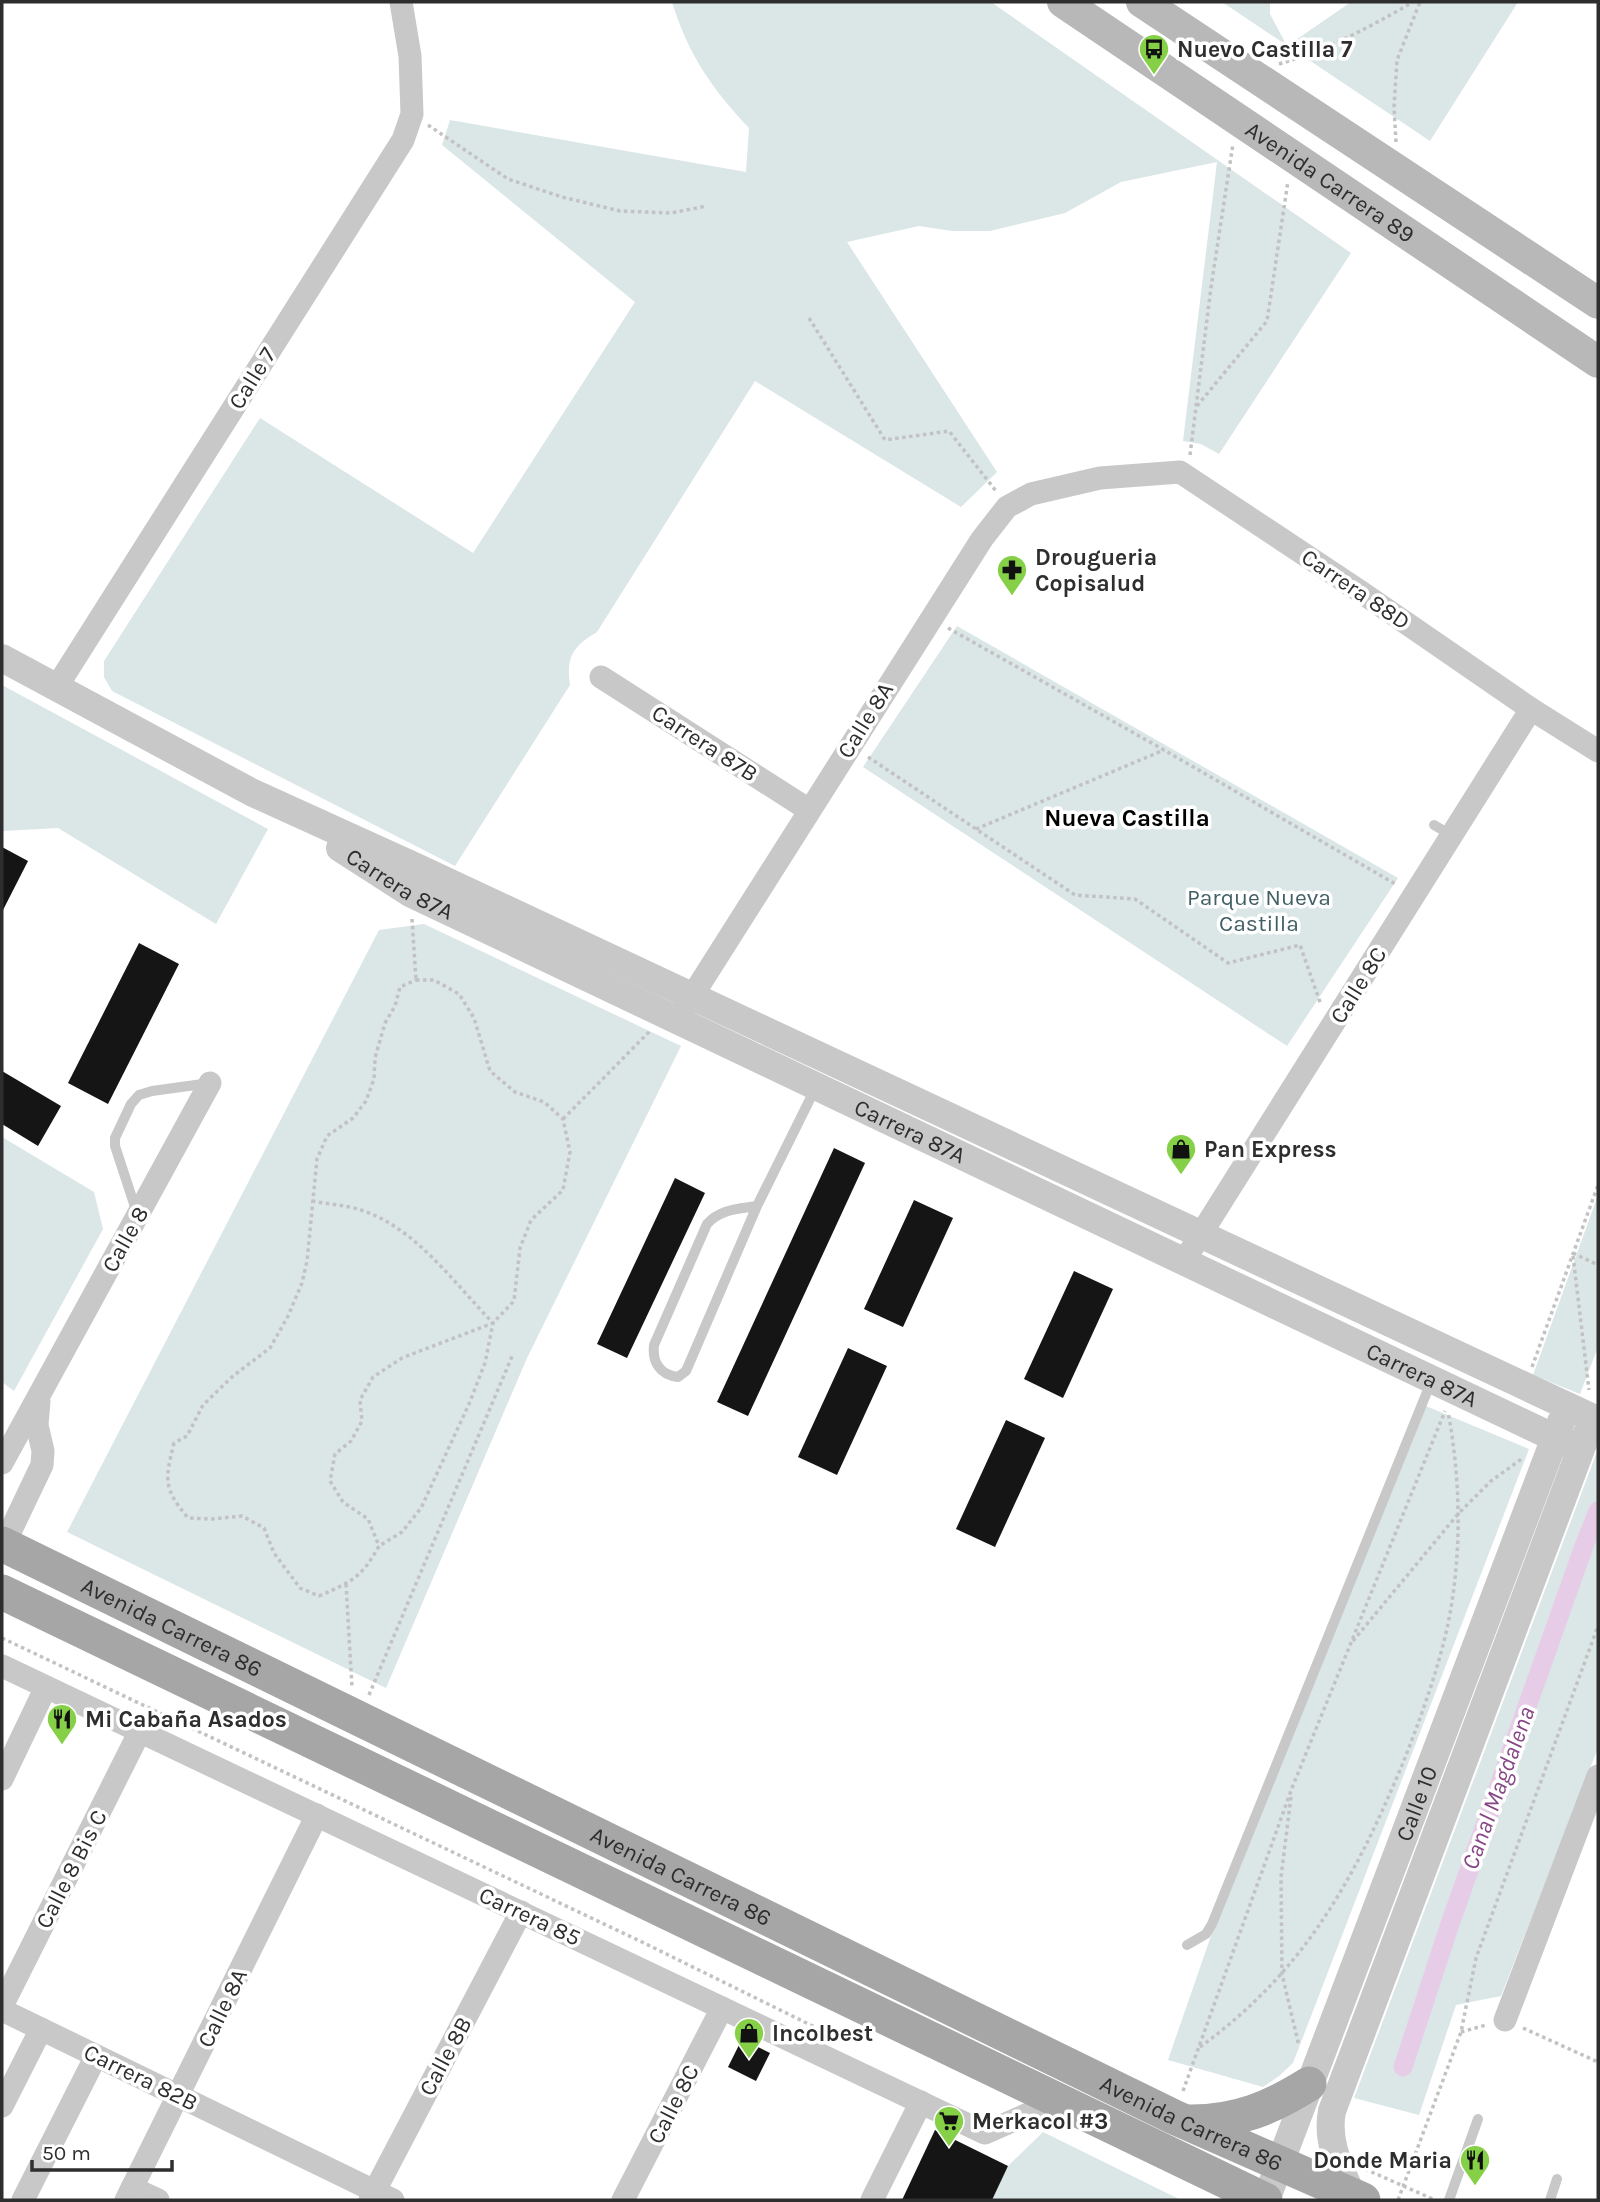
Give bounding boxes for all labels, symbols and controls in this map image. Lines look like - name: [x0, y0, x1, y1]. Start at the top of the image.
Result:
- bus stop icon: Nuevo Castilla 7: [1137, 32, 1171, 76]
- place label: Nuevo Castilla 7: [1177, 36, 1353, 63]
- street label: Avenida Carrera 89: [1240, 116, 1419, 249]
- street label: Calle 7: [223, 342, 282, 414]
- street label: Carrera 88D: [1296, 543, 1415, 636]
- place label: Drougueria Copisalud: [1035, 544, 1157, 597]
- pharmacy icon: Drougueria Copisalud: [995, 553, 1029, 597]
- street label: Calle 8A: [832, 677, 899, 763]
- street label: Carrera 87B: [647, 699, 763, 788]
- district label: Nueva Castilla: [1044, 804, 1210, 832]
- street label: Carrera 87A: [341, 843, 458, 926]
- park label: Parque Nueva Castilla: [1187, 884, 1331, 937]
- street label: Calle 8C: [1324, 942, 1392, 1029]
- street label: Carrera 87A: [850, 1094, 970, 1169]
- shop icon: Pan Express: [1164, 1132, 1198, 1176]
- place label: Pan Express: [1204, 1136, 1337, 1163]
- street label: Calle 8: [96, 1202, 154, 1277]
- street label: Carrera 87A: [1362, 1337, 1482, 1413]
- street label: Avenida Carrera 86: [77, 1572, 266, 1683]
- restaurant icon: Mi Cabaña Asados: [45, 1702, 79, 1746]
- water label: Canal Magdalena: [1456, 1703, 1540, 1873]
- place label: Mi Cabaña Asados: [85, 1706, 287, 1733]
- street label: Calle 10: [1390, 1762, 1443, 1845]
- street label: Calle 8 Bis C: [30, 1805, 113, 1933]
- street label: Avenida Carrera 86: [586, 1821, 776, 1932]
- street label: Carrera 85: [475, 1881, 585, 1952]
- street label: Calle 8A: [192, 1964, 253, 2052]
- street label: Calle 8B: [413, 2012, 477, 2100]
- shop icon: Incolbest: [732, 2016, 766, 2060]
- place label: Incolbest: [772, 2020, 873, 2047]
- street label: Carrera 82B: [79, 2038, 202, 2117]
- street label: Calle 8C: [642, 2060, 705, 2148]
- street label: Avenida Carrera 86: [1096, 2070, 1287, 2177]
- supermarket icon: Merkacol #3: [932, 2104, 966, 2148]
- place label: Merkacol #3: [972, 2108, 1108, 2135]
- scale bar: [32, 2128, 172, 2172]
- text: 50 m: [42, 2141, 91, 2165]
- restaurant icon: Donde Maria: [1458, 2143, 1492, 2187]
- place label: Donde Maria: [1313, 2147, 1452, 2174]

